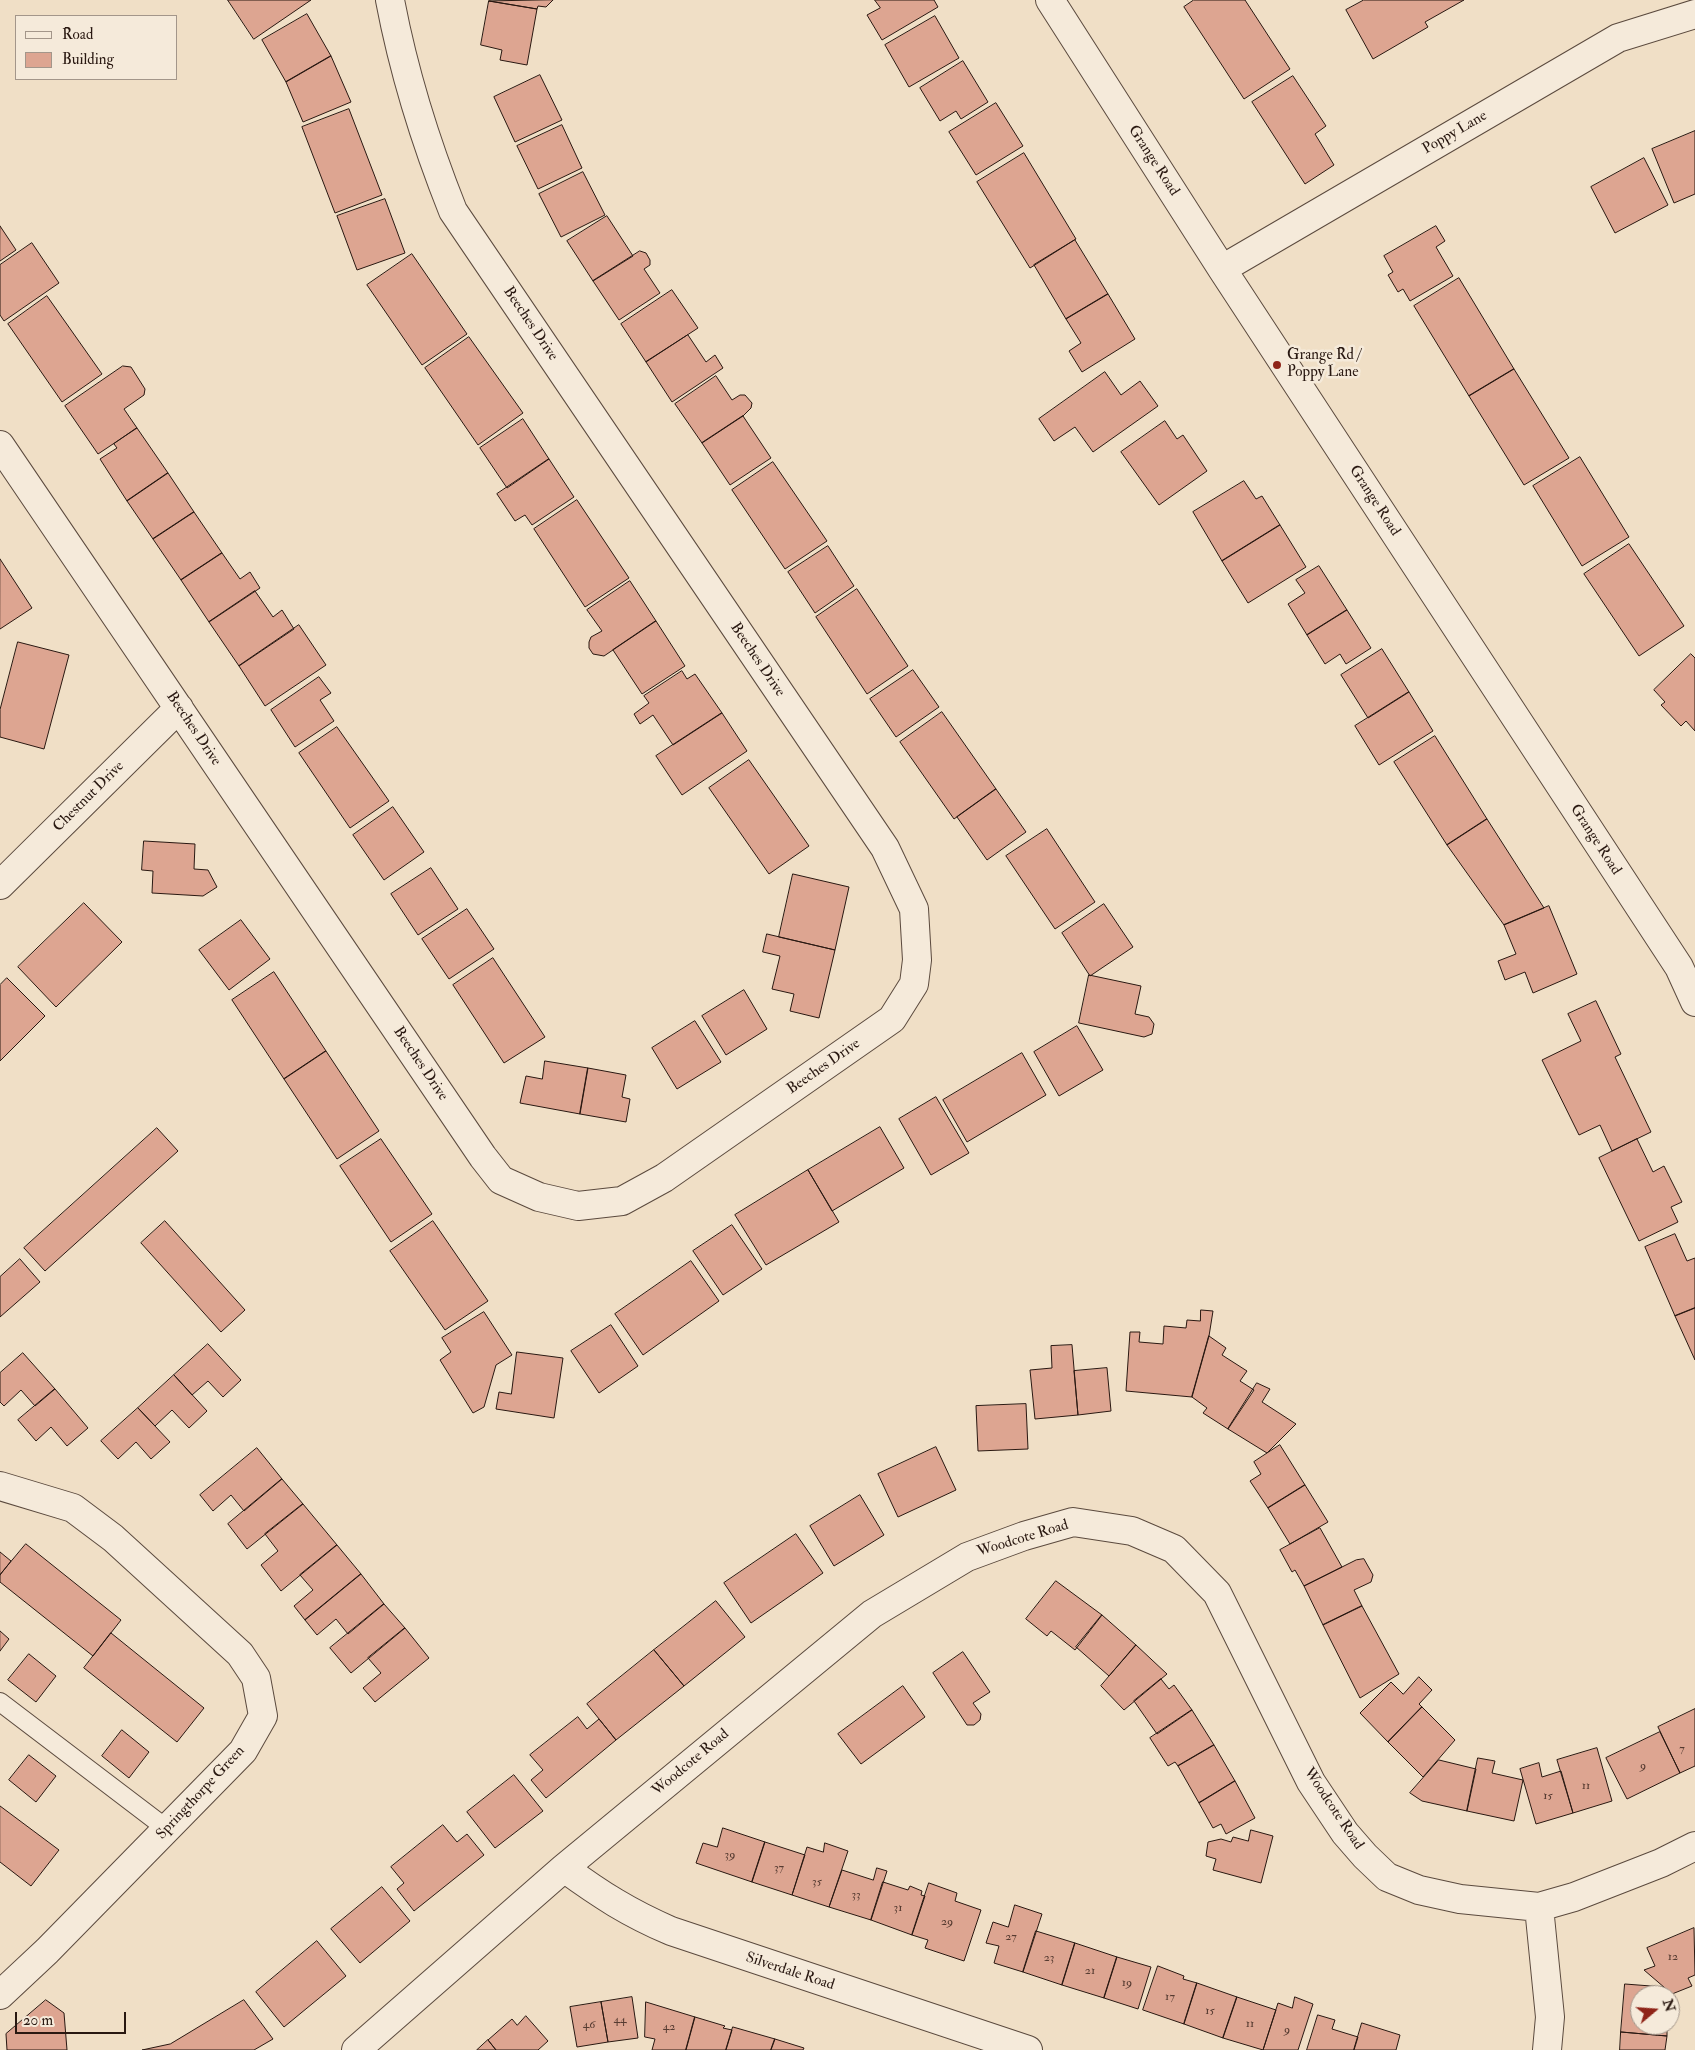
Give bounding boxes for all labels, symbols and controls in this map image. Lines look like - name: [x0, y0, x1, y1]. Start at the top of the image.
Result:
- legend: [15, 15, 178, 80]
- text: Road: [62, 25, 93, 44]
- text: Building: [62, 50, 114, 69]
- street label: Poppy Lane: [1420, 107, 1490, 159]
- street label: Grange Road: [1124, 122, 1182, 200]
- street label: Beeches Drive: [499, 284, 561, 364]
- place label: Grange Rd / Poppy Lane: [1287, 347, 1361, 382]
- marker: Grange Rd / Poppy Lane: [1271, 359, 1283, 371]
- street label: Grange Road: [1345, 462, 1403, 540]
- street label: Beeches Drive: [726, 620, 788, 700]
- street label: Beeches Drive: [162, 689, 224, 769]
- street label: Chestnut Drive: [50, 758, 128, 836]
- street label: Grange Road: [1566, 801, 1624, 879]
- street label: Beeches Drive: [389, 1024, 451, 1104]
- street label: Beeches Drive: [784, 1035, 864, 1099]
- street label: Woodcote Road: [975, 1517, 1071, 1561]
- street label: Woodcote Road: [649, 1726, 733, 1800]
- street label: Springthorpe Green: [153, 1742, 249, 1844]
- house number: 7: [1679, 1742, 1685, 1756]
- house number: 9: [1640, 1759, 1646, 1773]
- street label: Woodcote Road: [1299, 1765, 1367, 1853]
- house number: 11: [1582, 1779, 1590, 1793]
- house number: 15: [1543, 1789, 1553, 1803]
- house number: 39: [725, 1848, 735, 1862]
- house number: 37: [774, 1861, 784, 1875]
- house number: 35: [812, 1875, 822, 1889]
- house number: 33: [851, 1888, 861, 1902]
- house number: 31: [894, 1901, 902, 1915]
- house number: 29: [941, 1915, 953, 1929]
- house number: 27: [1005, 1930, 1017, 1944]
- street label: Silverdale Road: [743, 1949, 837, 1995]
- house number: 12: [1668, 1950, 1678, 1964]
- house number: 23: [1044, 1951, 1054, 1965]
- house number: 21: [1085, 1964, 1095, 1978]
- house number: 19: [1122, 1976, 1132, 1990]
- north arrow: [1630, 1985, 1680, 2035]
- house number: 17: [1165, 1990, 1175, 2004]
- text: N: [1659, 1997, 1679, 2014]
- scale bar: [18, 2002, 129, 2034]
- house number: 15: [1205, 2004, 1215, 2018]
- text: 20 m: [23, 2011, 53, 2030]
- house number: 44: [614, 2013, 626, 2027]
- house number: 11: [1246, 2017, 1254, 2031]
- house number: 46: [583, 2018, 595, 2032]
- house number: 42: [663, 2020, 675, 2034]
- house number: 9: [1284, 2023, 1290, 2037]

